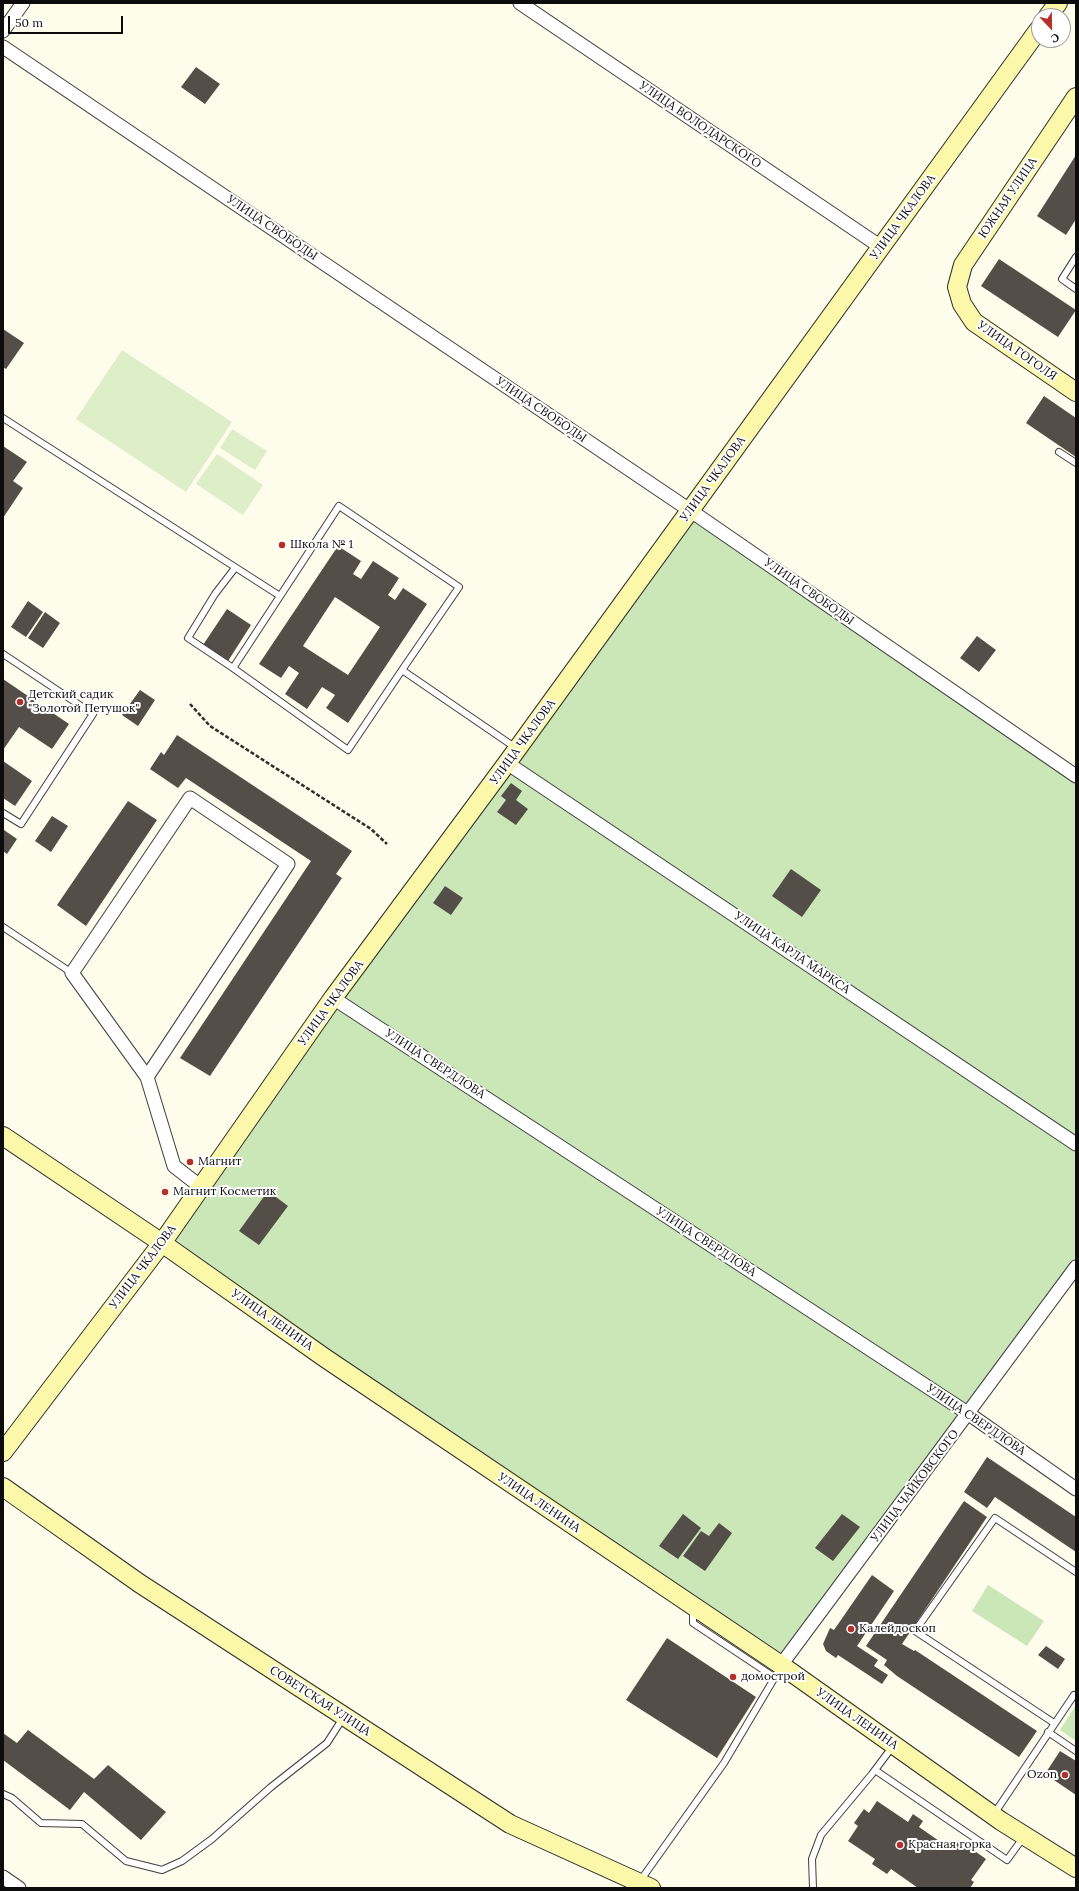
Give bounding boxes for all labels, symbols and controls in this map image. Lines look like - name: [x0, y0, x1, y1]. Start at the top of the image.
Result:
- scale bar: [10, 8, 125, 34]
- north arrow: [1031, 8, 1071, 48]
- text: 50 m: [15, 15, 43, 30]
- text: С: [1049, 30, 1061, 46]
- street label: УЛИЦА ВОЛОДАРСКОГО: [636, 79, 764, 171]
- street label: ЮЖНАЯ УЛИЦА: [976, 155, 1040, 241]
- street label: УЛИЦА ЧКАЛОВА: [867, 172, 939, 262]
- street label: УЛИЦА СВОБОДЫ: [224, 192, 320, 264]
- street label: УЛИЦА ГОГОЛЯ: [975, 318, 1059, 384]
- street label: УЛИЦА СВОБОДЫ: [493, 374, 589, 446]
- street label: УЛИЦА ЧКАЛОВА: [677, 434, 749, 524]
- place label: Школа № 1: [290, 538, 353, 552]
- marker: Школа № 1: [277, 540, 287, 550]
- street label: УЛИЦА СВОБОДЫ: [761, 556, 857, 628]
- place label: Детский садик "Золотой Петушок": [28, 688, 140, 716]
- marker: Детский садик "Золотой Петушок": [15, 697, 25, 707]
- street label: УЛИЦА ЧКАЛОВА: [487, 697, 559, 787]
- street label: УЛИЦА КАРЛА МАРКСА: [731, 909, 853, 997]
- street label: УЛИЦА ЧКАЛОВА: [295, 958, 367, 1048]
- street label: УЛИЦА СВЕРДЛОВА: [382, 1026, 488, 1102]
- place label: Магнит: [198, 1155, 241, 1169]
- marker: Магнит: [185, 1157, 195, 1167]
- place label: Магнит Косметик: [173, 1185, 276, 1199]
- marker: Магнит Косметик: [160, 1187, 170, 1197]
- street label: УЛИЦА СВЕРДЛОВА: [653, 1204, 759, 1280]
- street label: УЛИЦА ЧКАЛОВА: [107, 1222, 179, 1312]
- street label: УЛИЦА ЛЕНИНА: [228, 1286, 316, 1354]
- street label: УЛИЦА СВЕРДЛОВА: [924, 1381, 1028, 1459]
- street label: УЛИЦА ЧАЙКОВСКОГО: [868, 1427, 962, 1545]
- street label: УЛИЦА ЛЕНИНА: [495, 1470, 583, 1536]
- place label: Калейдоскоп: [859, 1622, 936, 1636]
- marker: Калейдоскоп: [846, 1624, 856, 1634]
- street label: СОВЕТСКАЯ УЛИЦА: [267, 1663, 373, 1739]
- place label: домострой: [741, 1670, 805, 1684]
- marker: домострой: [728, 1672, 738, 1682]
- street label: УЛИЦА ЛЕНИНА: [813, 1685, 901, 1753]
- place label: Ozon: [1027, 1768, 1057, 1782]
- marker: Ozon: [1060, 1770, 1070, 1780]
- place label: Красная горка: [908, 1838, 991, 1852]
- marker: Красная горка: [895, 1840, 905, 1850]

